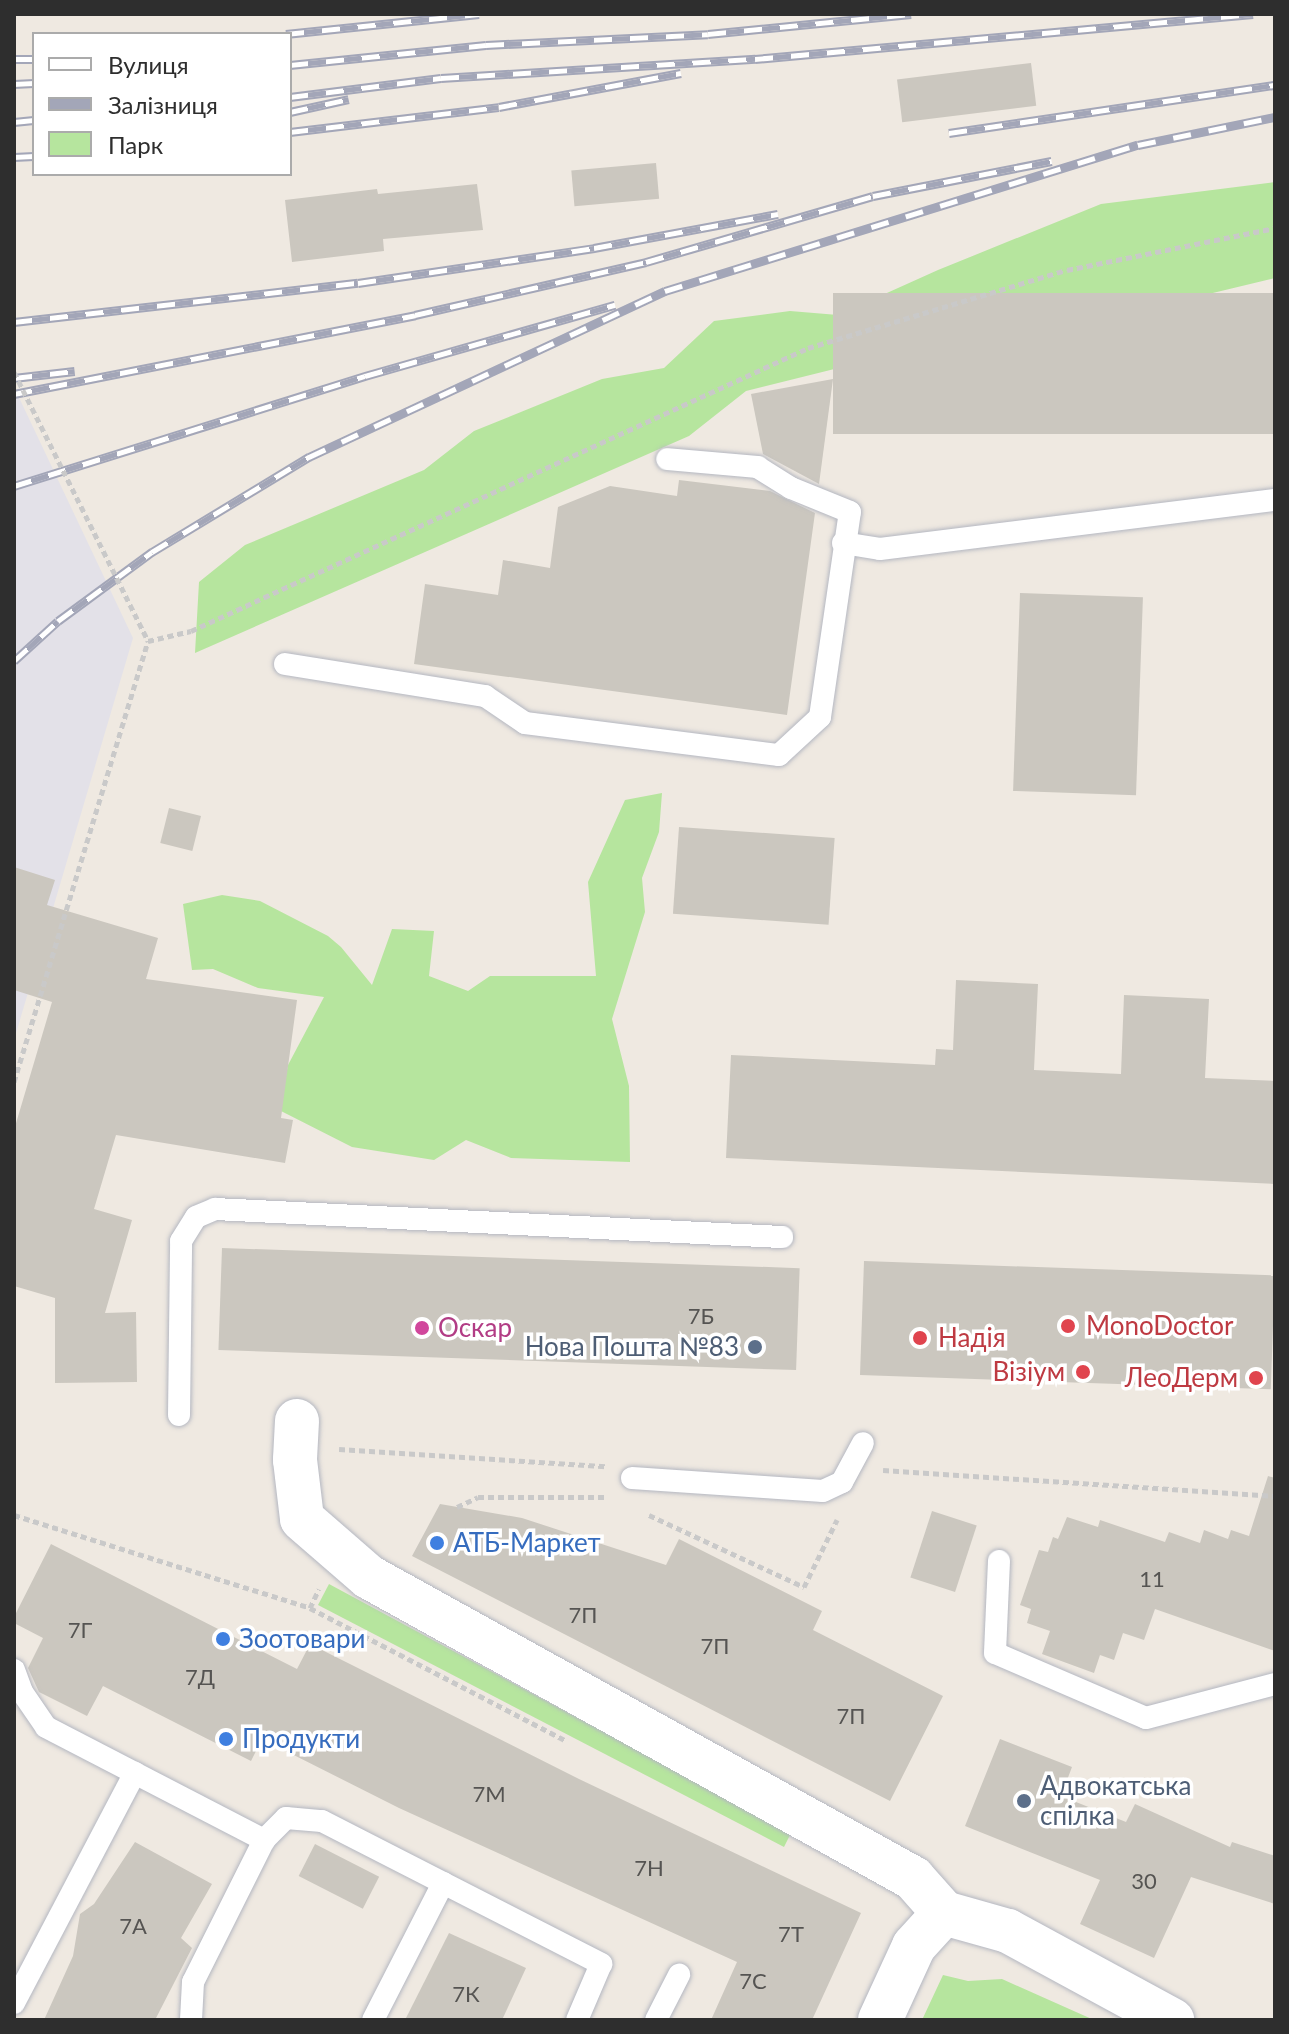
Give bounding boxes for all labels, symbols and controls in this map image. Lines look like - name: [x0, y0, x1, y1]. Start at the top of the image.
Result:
- legend: [32, 32, 292, 176]
- text: Вулиця: [108, 50, 189, 79]
- text: Залізниця: [108, 90, 218, 119]
- text: Парк: [108, 130, 163, 159]
- house number: 7Б: [688, 1303, 714, 1329]
- place label: MonoDoctor: [1086, 1310, 1234, 1342]
- place label: Оскар: [438, 1312, 512, 1344]
- marker: MonoDoctor: [1057, 1315, 1079, 1337]
- marker: Оскар: [413, 1319, 431, 1337]
- place label: Надія: [938, 1322, 1006, 1354]
- marker: Надія: [909, 1327, 931, 1349]
- place label: Нова Пошта №83: [525, 1331, 739, 1363]
- marker: Нова Пошта №83: [746, 1338, 764, 1356]
- place label: Візіум: [993, 1356, 1065, 1388]
- marker: Візіум: [1072, 1361, 1094, 1383]
- place label: ЛеоДерм: [1125, 1362, 1238, 1394]
- marker: ЛеоДерм: [1245, 1367, 1267, 1389]
- place label: АТБ-Маркет: [453, 1527, 601, 1559]
- marker: АТБ-Маркет: [428, 1534, 446, 1552]
- house number: 11: [1139, 1566, 1165, 1592]
- house number: 7П: [569, 1602, 597, 1628]
- house number: 7Г: [68, 1617, 92, 1643]
- place label: Зоотовари: [239, 1623, 365, 1655]
- marker: Зоотовари: [214, 1630, 232, 1648]
- house number: 7П: [701, 1633, 729, 1659]
- house number: 7Д: [185, 1664, 215, 1690]
- house number: 7П: [837, 1703, 865, 1729]
- place label: Продукти: [242, 1723, 360, 1755]
- marker: Продукти: [217, 1730, 235, 1748]
- place label: Адвокатська спілка: [1040, 1770, 1191, 1832]
- house number: 7М: [472, 1781, 506, 1807]
- marker: Адвокатська спілка: [1015, 1792, 1033, 1810]
- house number: 7Н: [634, 1855, 664, 1881]
- house number: 30: [1131, 1868, 1157, 1894]
- house number: 7А: [119, 1913, 147, 1939]
- house number: 7Т: [778, 1921, 804, 1947]
- house number: 7С: [739, 1968, 767, 1994]
- house number: 7К: [452, 1981, 480, 2007]

